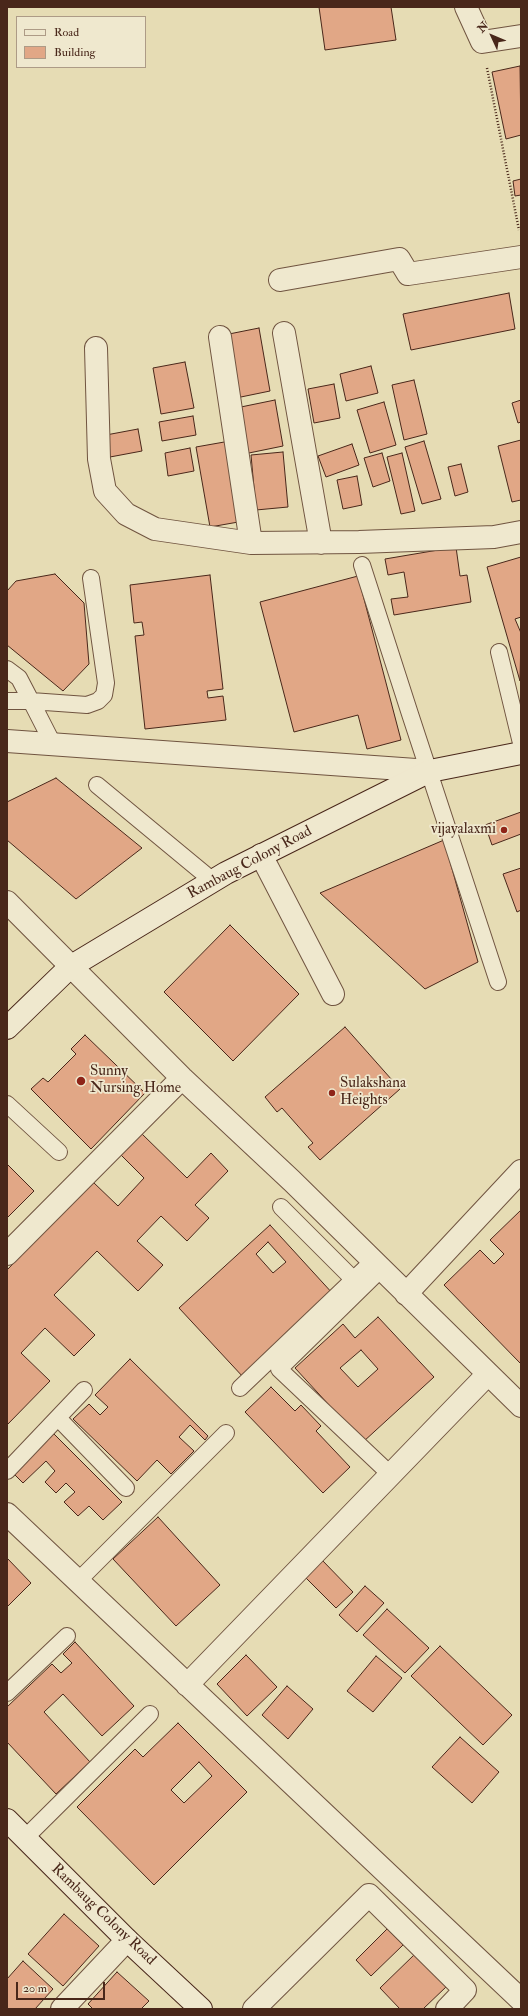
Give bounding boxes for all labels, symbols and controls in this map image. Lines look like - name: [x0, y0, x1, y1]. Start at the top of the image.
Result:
- legend: [16, 16, 146, 68]
- north arrow: [472, 16, 512, 56]
- text: N: [475, 19, 491, 35]
- text: Road: [54, 25, 79, 40]
- text: Building: [54, 45, 95, 60]
- place label: vijayalaxmi: [431, 821, 496, 839]
- street label: Rambaug Colony Road: [185, 823, 315, 903]
- marker: vijayalaxmi: [499, 825, 509, 835]
- place label: Sunny Nursing Home: [90, 1063, 181, 1098]
- marker: Sunny Nursing Home: [75, 1075, 87, 1087]
- place label: Sulakshana Heights: [340, 1075, 406, 1110]
- marker: Sulakshana Heights: [327, 1088, 337, 1098]
- street label: Rambaug Colony Road: [47, 1861, 159, 1969]
- scale bar: [18, 1974, 107, 2000]
- text: 20 m: [23, 1981, 47, 1996]

